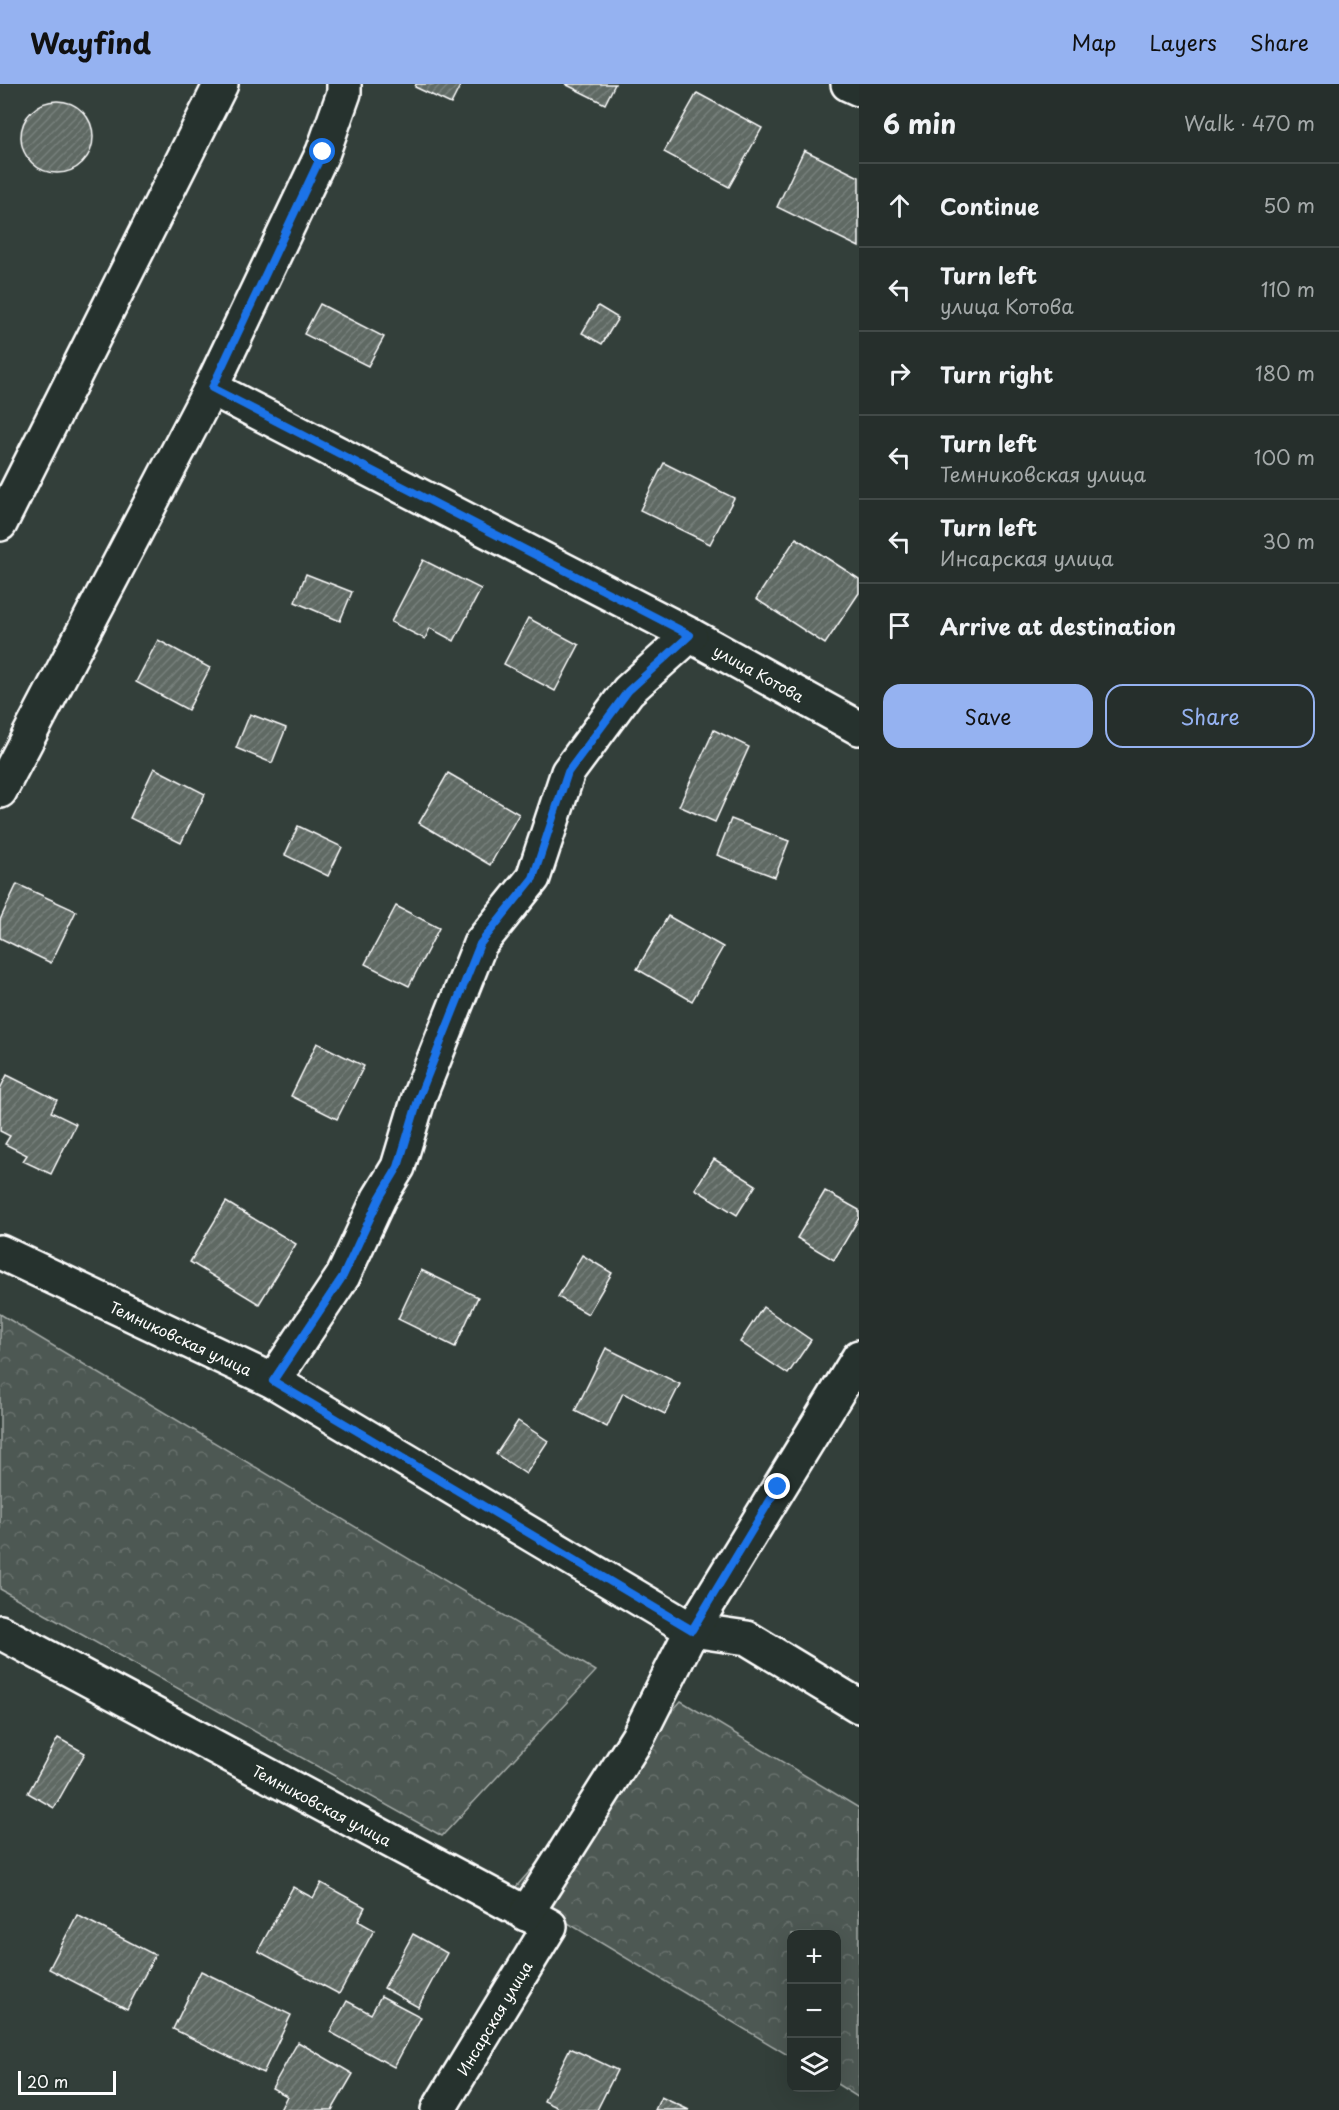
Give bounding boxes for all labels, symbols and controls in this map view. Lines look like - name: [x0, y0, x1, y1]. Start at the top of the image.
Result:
- text: Wayfind: [30, 21, 151, 64]
- text: Map: [1072, 26, 1116, 58]
- text: Layers: [1149, 26, 1217, 58]
- text: Share: [1250, 26, 1309, 58]
- text: 6 min: [883, 104, 956, 143]
- text: Walk · 470 m: [1184, 108, 1315, 138]
- route start: [309, 138, 335, 164]
- icon: ahead: [883, 189, 916, 222]
- text: Continue: [940, 189, 1039, 222]
- text: 50 m: [1263, 190, 1315, 220]
- text: Turn left: [940, 258, 1037, 291]
- icon: left: [883, 273, 916, 306]
- text: 110 m: [1261, 274, 1315, 304]
- text: улица Котова: [940, 291, 1074, 321]
- icon: right: [883, 357, 916, 390]
- text: Turn right: [940, 357, 1053, 390]
- text: 180 m: [1255, 358, 1315, 388]
- text: Turn left: [940, 426, 1037, 459]
- icon: left: [883, 441, 916, 474]
- text: 100 m: [1254, 442, 1315, 472]
- text: Темниковская улица: [940, 459, 1146, 489]
- text: Turn left: [940, 510, 1037, 543]
- icon: left: [883, 525, 916, 558]
- text: 30 m: [1262, 526, 1315, 556]
- text: Инсарская улица: [940, 543, 1114, 573]
- icon: arrive: [883, 609, 916, 642]
- text: Arrive at destination: [940, 609, 1176, 642]
- street label: улица Котова: [710, 639, 809, 708]
- button: Save: [883, 684, 1093, 748]
- button: Share: [1105, 684, 1315, 748]
- street label: Темниковская улица: [106, 1295, 256, 1381]
- route end: [764, 1473, 790, 1499]
- street label: Темниковская улица: [248, 1759, 396, 1852]
- map controls: [787, 1930, 841, 2092]
- button: +: [787, 1930, 841, 1984]
- street label: Инсарская улица: [451, 1956, 538, 2080]
- button: −: [787, 1984, 841, 2038]
- button: layers: [787, 2038, 841, 2092]
- scale bar: [18, 2068, 116, 2096]
- text: 20 m: [27, 2069, 68, 2093]

